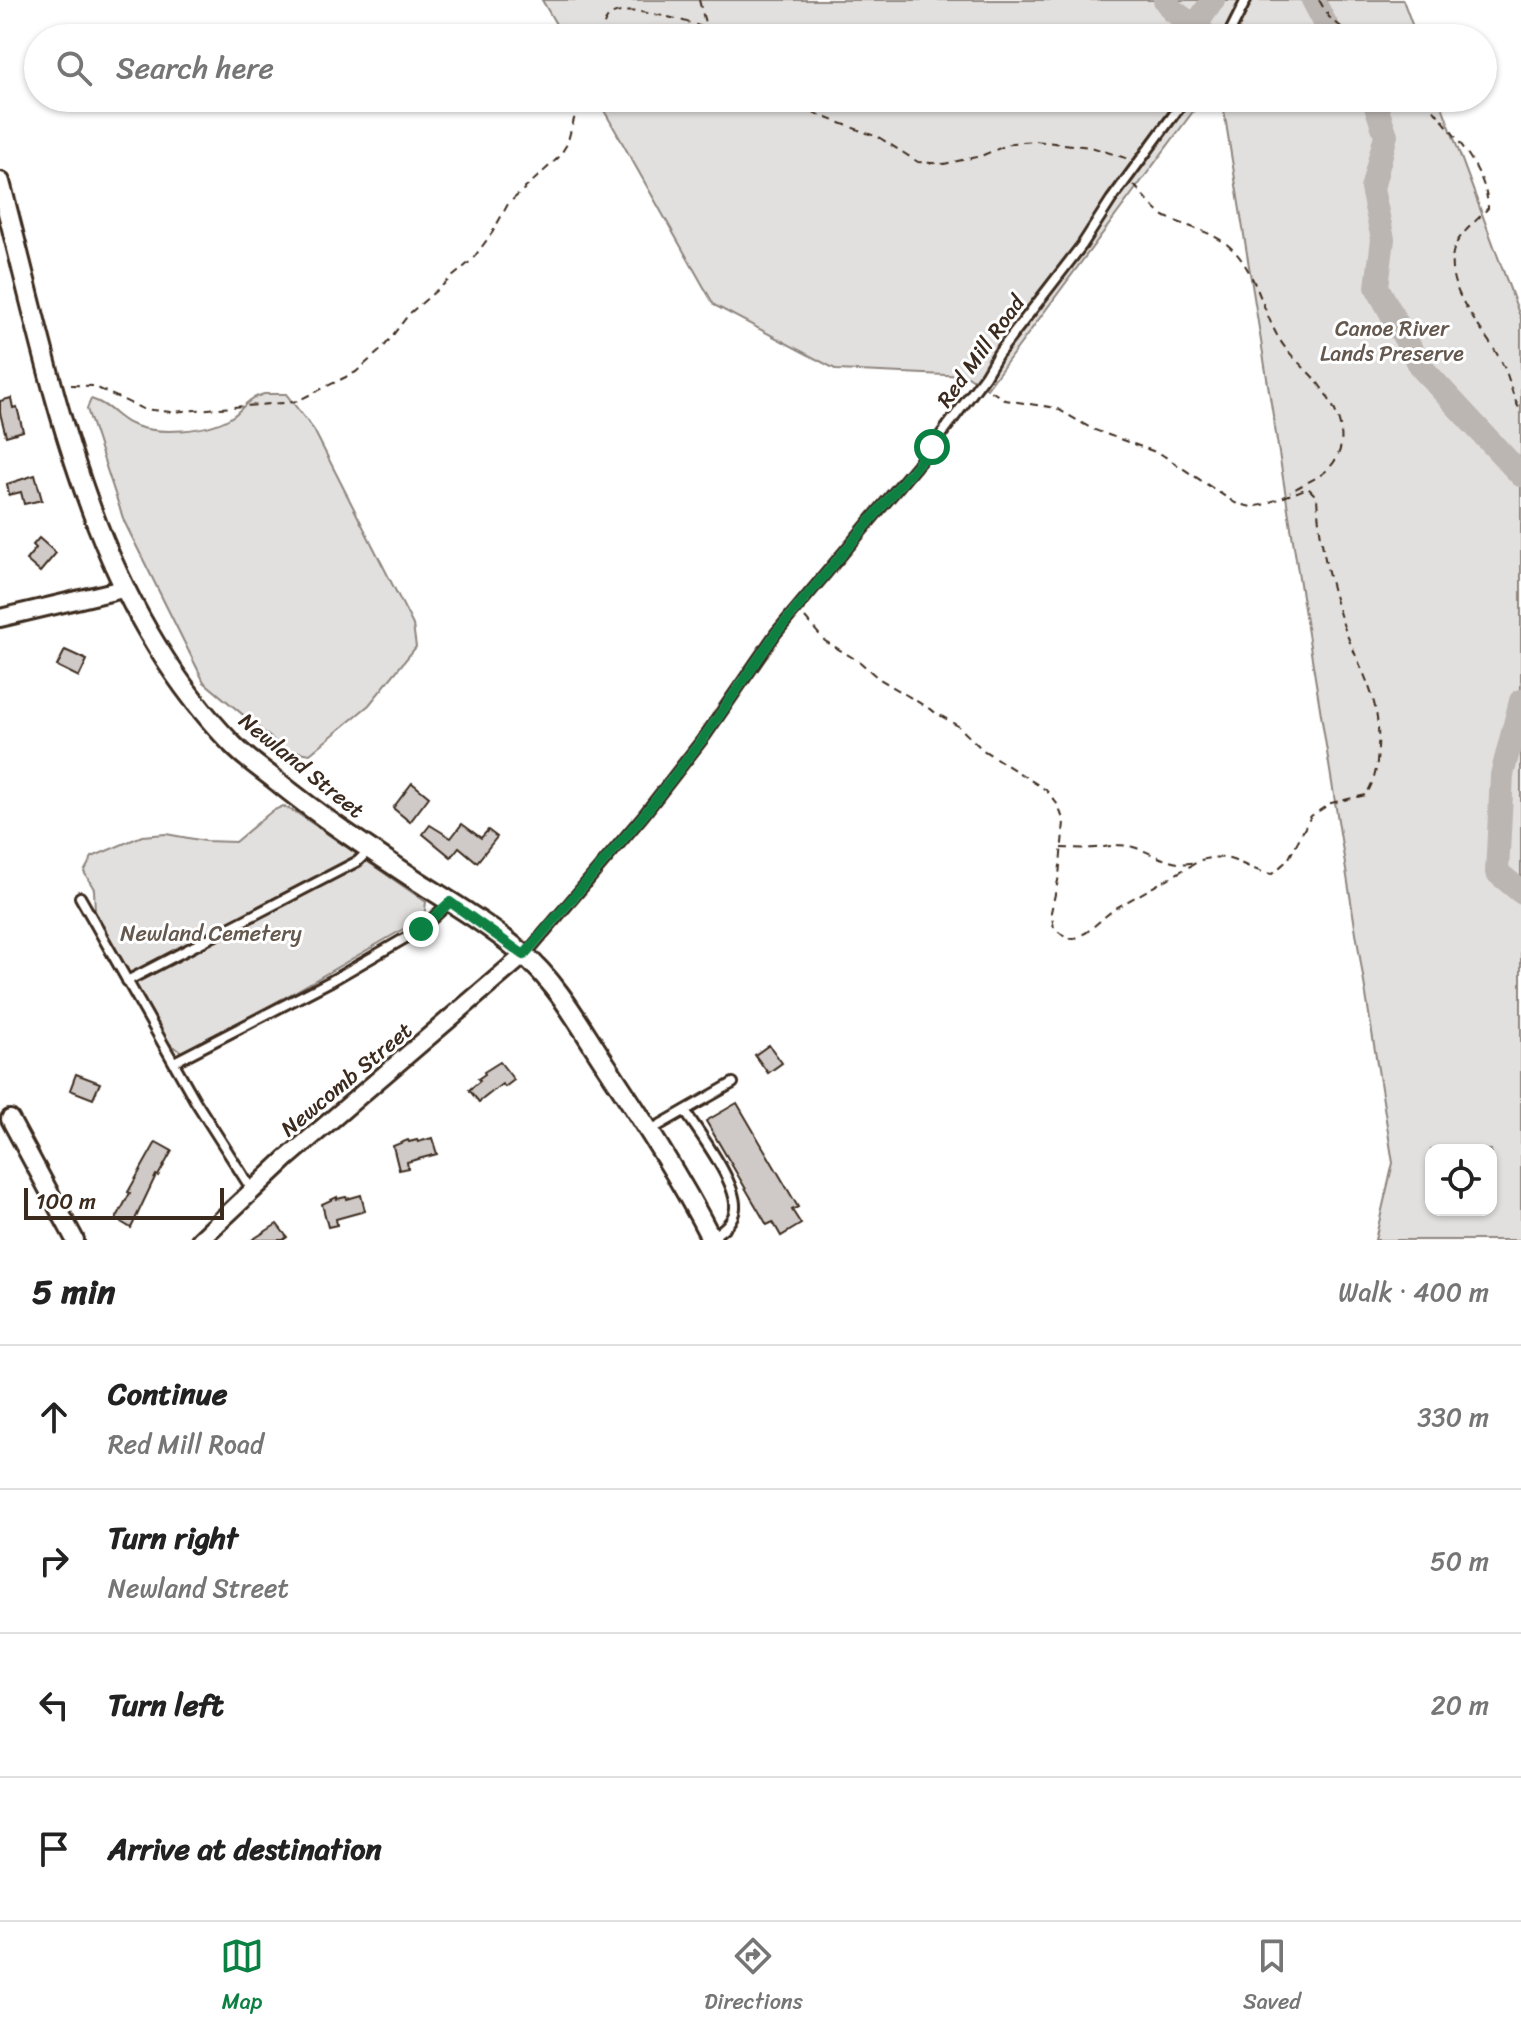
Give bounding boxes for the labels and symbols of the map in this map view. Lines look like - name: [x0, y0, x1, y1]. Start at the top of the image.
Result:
- street label: Red Mill Road: [926, 285, 1036, 416]
- park label: Canoe River Lands Preserve: [1320, 309, 1464, 373]
- route start: [914, 429, 950, 465]
- street label: Newland Street: [230, 702, 374, 829]
- route end: [403, 911, 439, 947]
- park label: Newland Cemetery: [120, 914, 302, 953]
- street label: Newcomb Street: [271, 1012, 422, 1147]
- scale bar: [24, 1184, 224, 1220]

